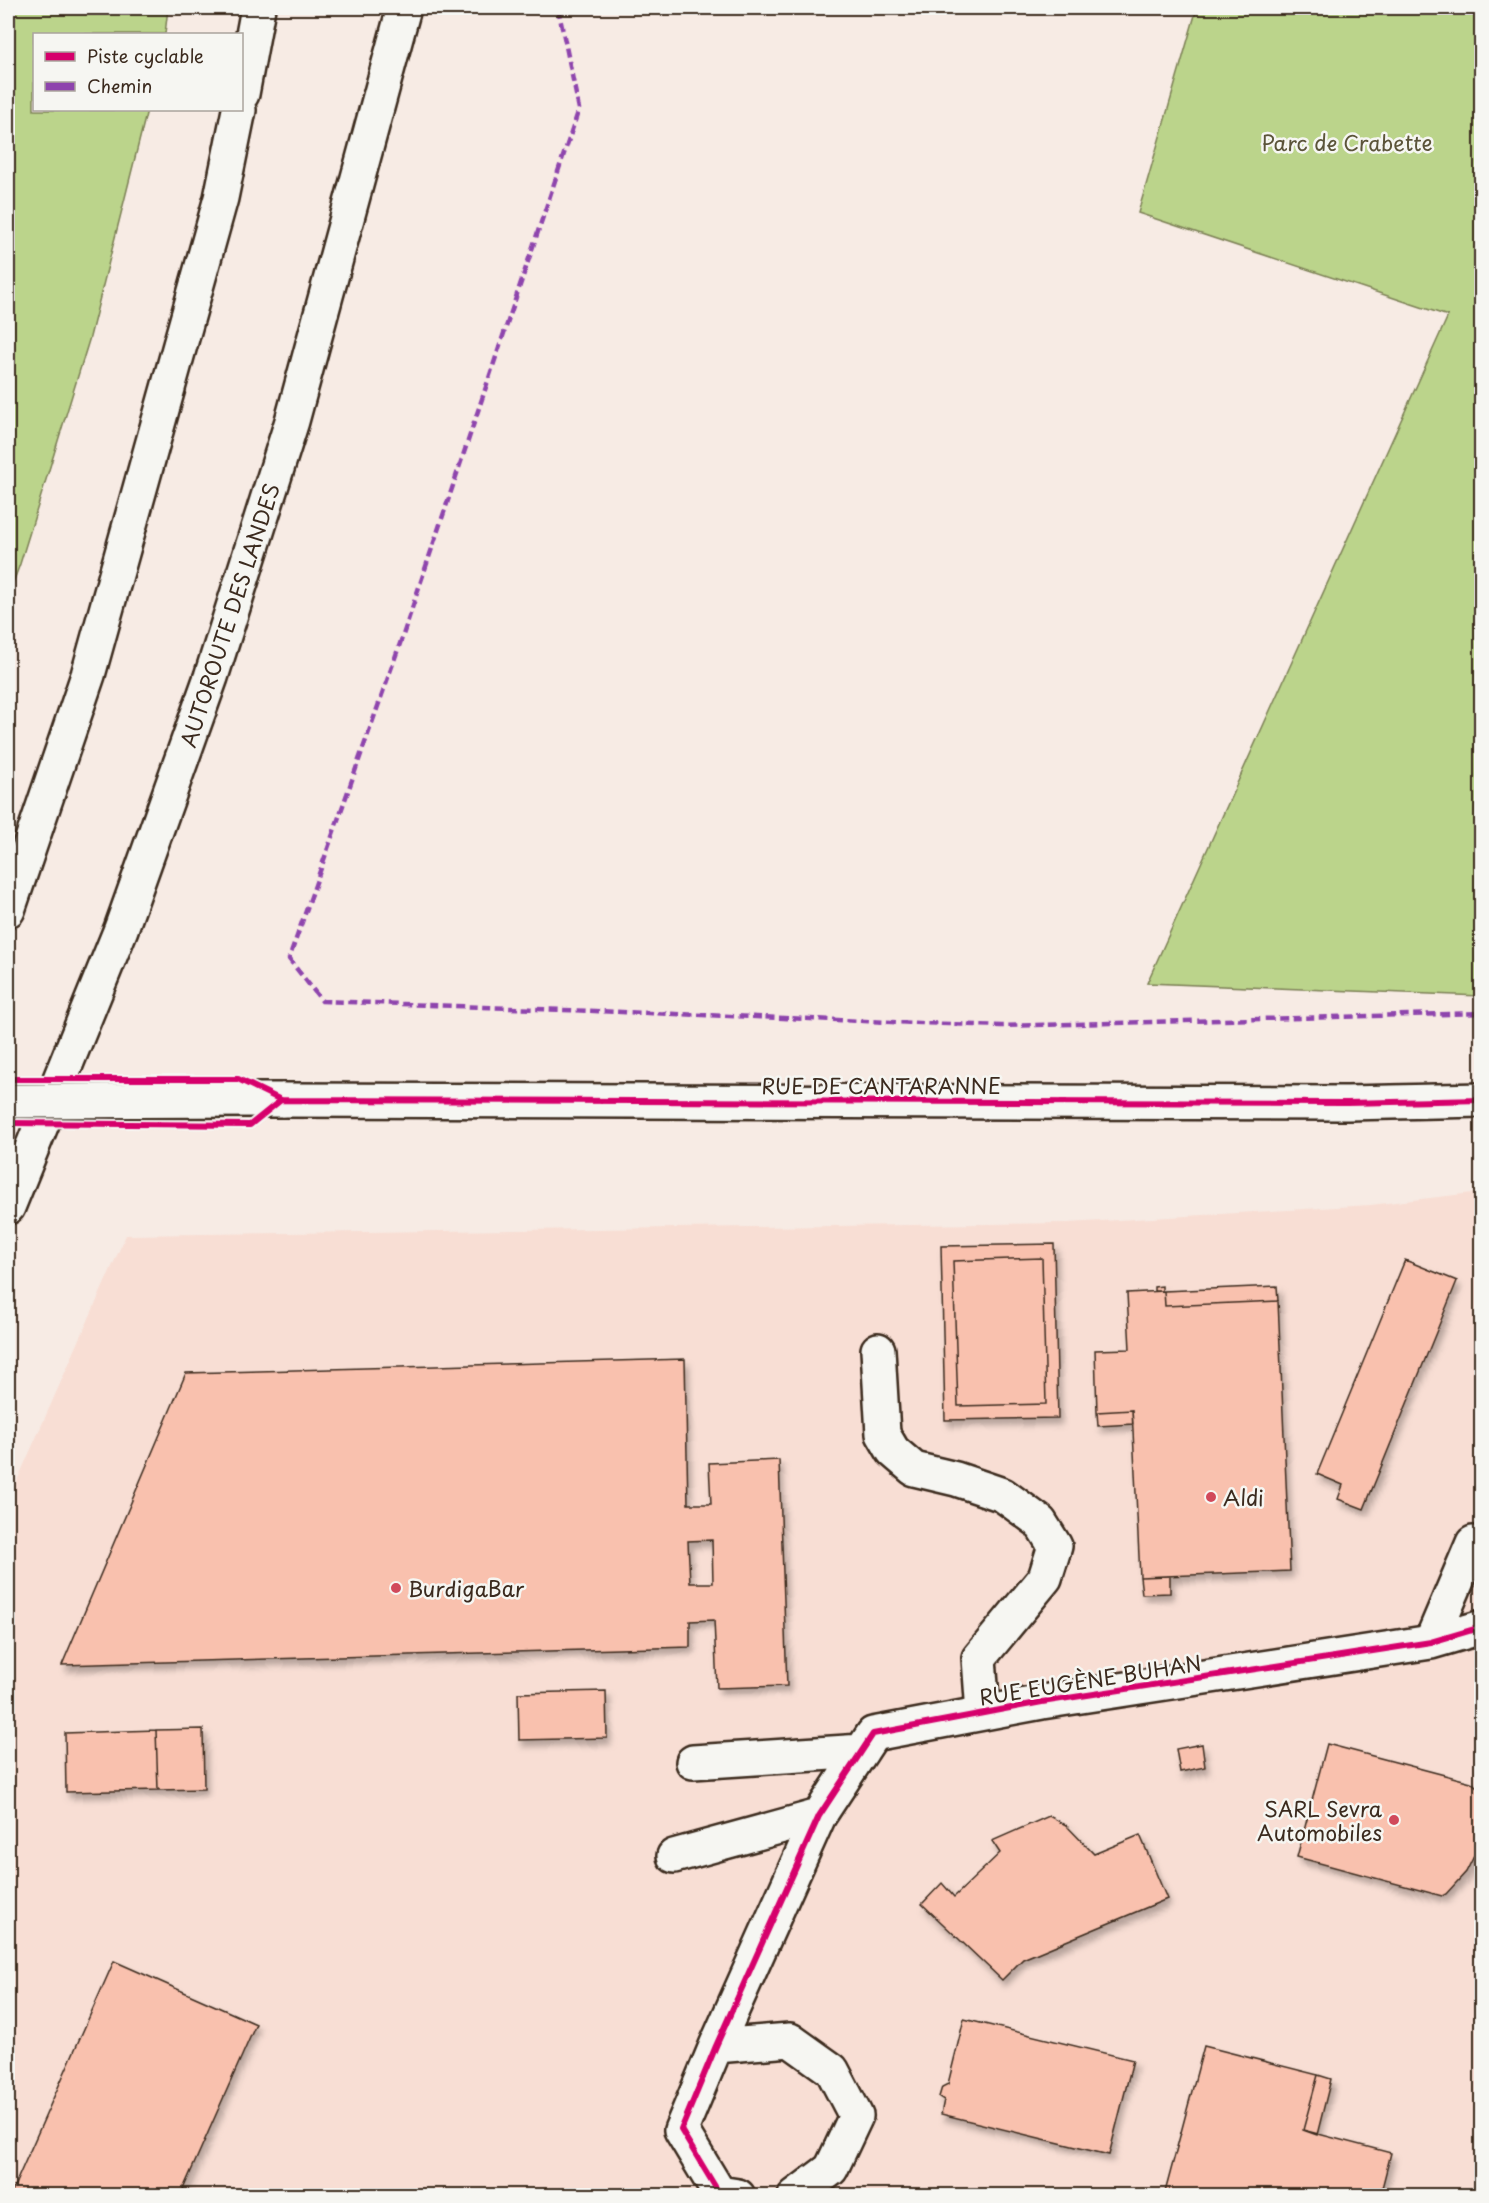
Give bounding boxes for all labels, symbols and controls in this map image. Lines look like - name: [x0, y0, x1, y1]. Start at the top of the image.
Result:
- legend: [33, 33, 243, 111]
- text: Piste cyclable: [87, 42, 204, 69]
- text: Chemin: [87, 72, 152, 99]
- park label: Parc de Crabette: [1261, 126, 1433, 158]
- street label: AUTOROUTE DES LANDES: [171, 479, 287, 751]
- street label: RUE DE CANTARANNE: [761, 1069, 1001, 1101]
- place label: Aldi: [1223, 1481, 1264, 1513]
- marker: Aldi: [1204, 1490, 1218, 1504]
- place label: BurdigaBar: [408, 1572, 525, 1604]
- marker: BurdigaBar: [389, 1581, 403, 1595]
- street label: RUE EUGÈNE BUHAN: [976, 1646, 1204, 1712]
- place label: SARL Sevra Automobiles: [1257, 1792, 1383, 1848]
- marker: SARL Sevra Automobiles: [1387, 1813, 1401, 1827]

